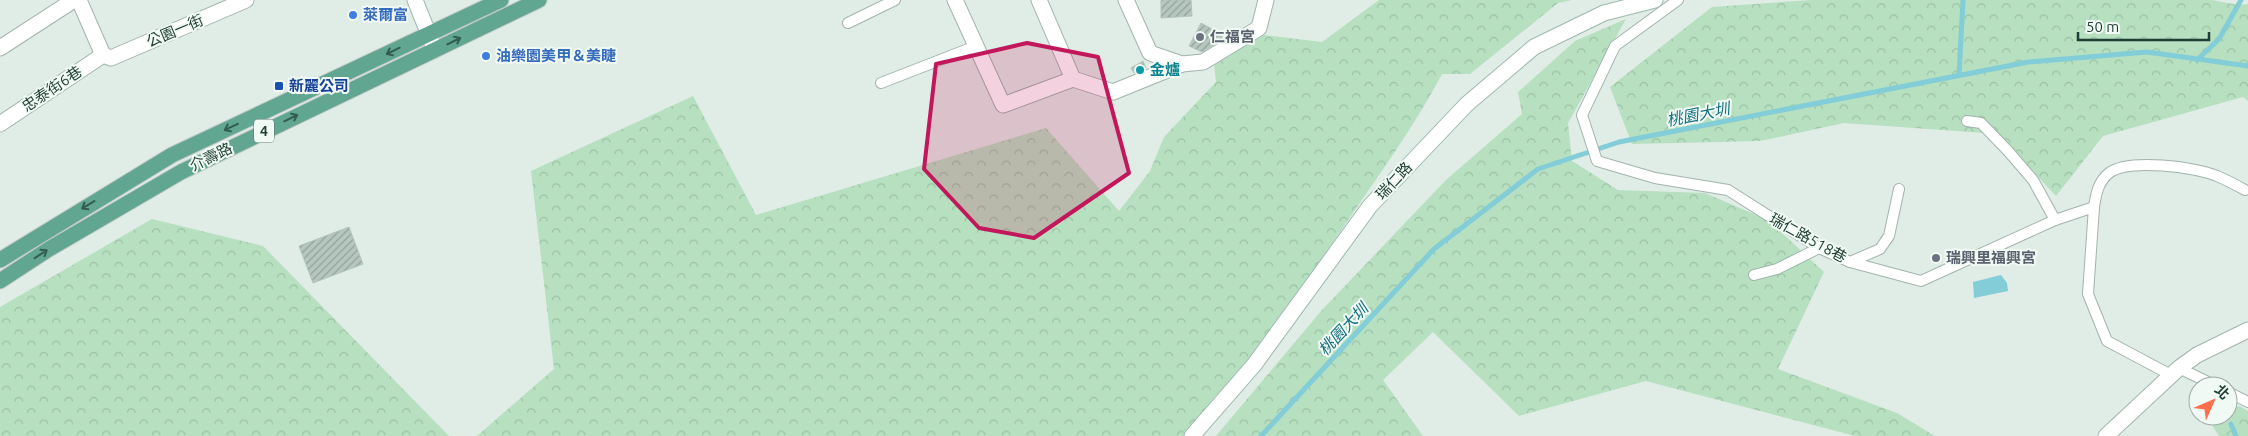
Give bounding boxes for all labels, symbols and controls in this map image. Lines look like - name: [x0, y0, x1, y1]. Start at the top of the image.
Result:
- place label: 萊爾富: [363, 6, 408, 23]
- marker: 萊爾富: [347, 9, 359, 21]
- scale bar: [2078, 10, 2209, 42]
- street label: 公園一街: [144, 11, 206, 50]
- text: 50 m: [2086, 18, 2119, 35]
- place label: 仁福宮: [1210, 28, 1255, 45]
- marker: 仁福宮: [1194, 31, 1206, 43]
- one-way arrow: [446, 36, 461, 46]
- one-way arrow: [386, 46, 401, 56]
- place label: 油樂園美甲＆美睫: [496, 47, 616, 64]
- marker: 油樂園美甲＆美睫: [480, 50, 492, 62]
- place label: 金爐: [1150, 61, 1180, 78]
- street label: 忠泰街6巷: [19, 62, 85, 115]
- marker: 金爐: [1134, 64, 1146, 76]
- place label: 新麗公司: [289, 77, 349, 94]
- marker: 新麗公司: [273, 80, 285, 92]
- water label: 桃園大圳: [1665, 99, 1733, 129]
- one-way arrow: [283, 113, 298, 122]
- road number: 4: [254, 120, 274, 142]
- one-way arrow: [223, 123, 238, 133]
- street label: 介壽路: [187, 139, 235, 174]
- street label: 瑞仁路: [1372, 158, 1415, 203]
- one-way arrow: [82, 201, 96, 211]
- street label: 瑞仁路518巷: [1767, 209, 1850, 266]
- one-way arrow: [33, 249, 47, 259]
- place label: 瑞興里福興宮: [1946, 249, 2036, 266]
- marker: 瑞興里福興宮: [1930, 252, 1942, 264]
- water label: 桃園大圳: [1315, 298, 1373, 359]
- north arrow: [2188, 376, 2238, 426]
- text: 北: [2212, 381, 2233, 402]

